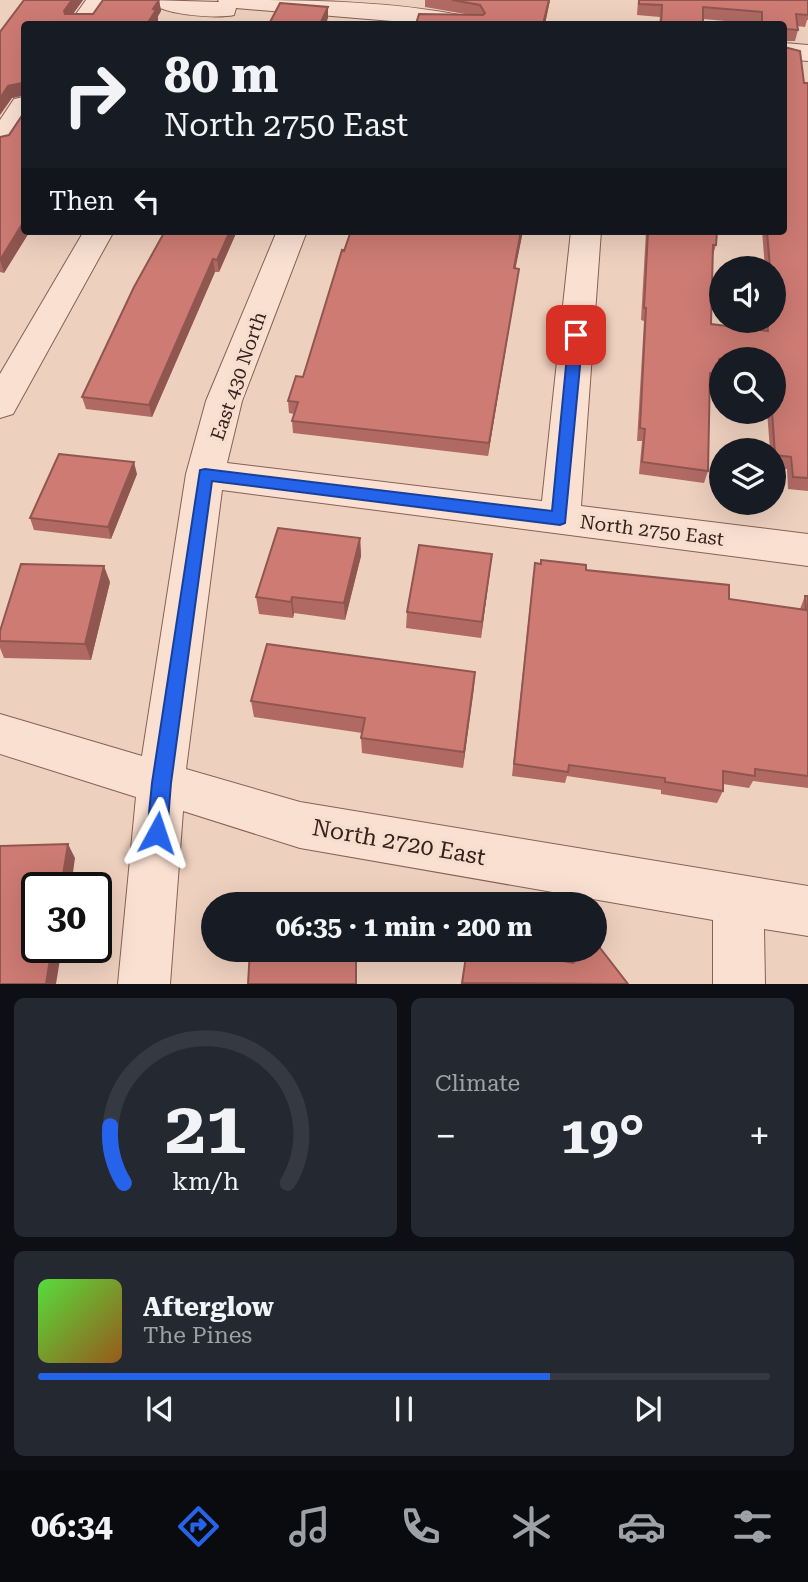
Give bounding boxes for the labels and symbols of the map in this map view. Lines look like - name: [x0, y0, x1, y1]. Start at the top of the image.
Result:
- pin: [546, 305, 606, 365]
- street label: East 430 North: [206, 309, 271, 443]
- street label: North 2750 East: [579, 510, 725, 551]
- position arrow: [120, 796, 194, 870]
- street label: North 2720 East: [310, 814, 488, 871]
- speed limit sign: 30: [21, 872, 112, 963]

